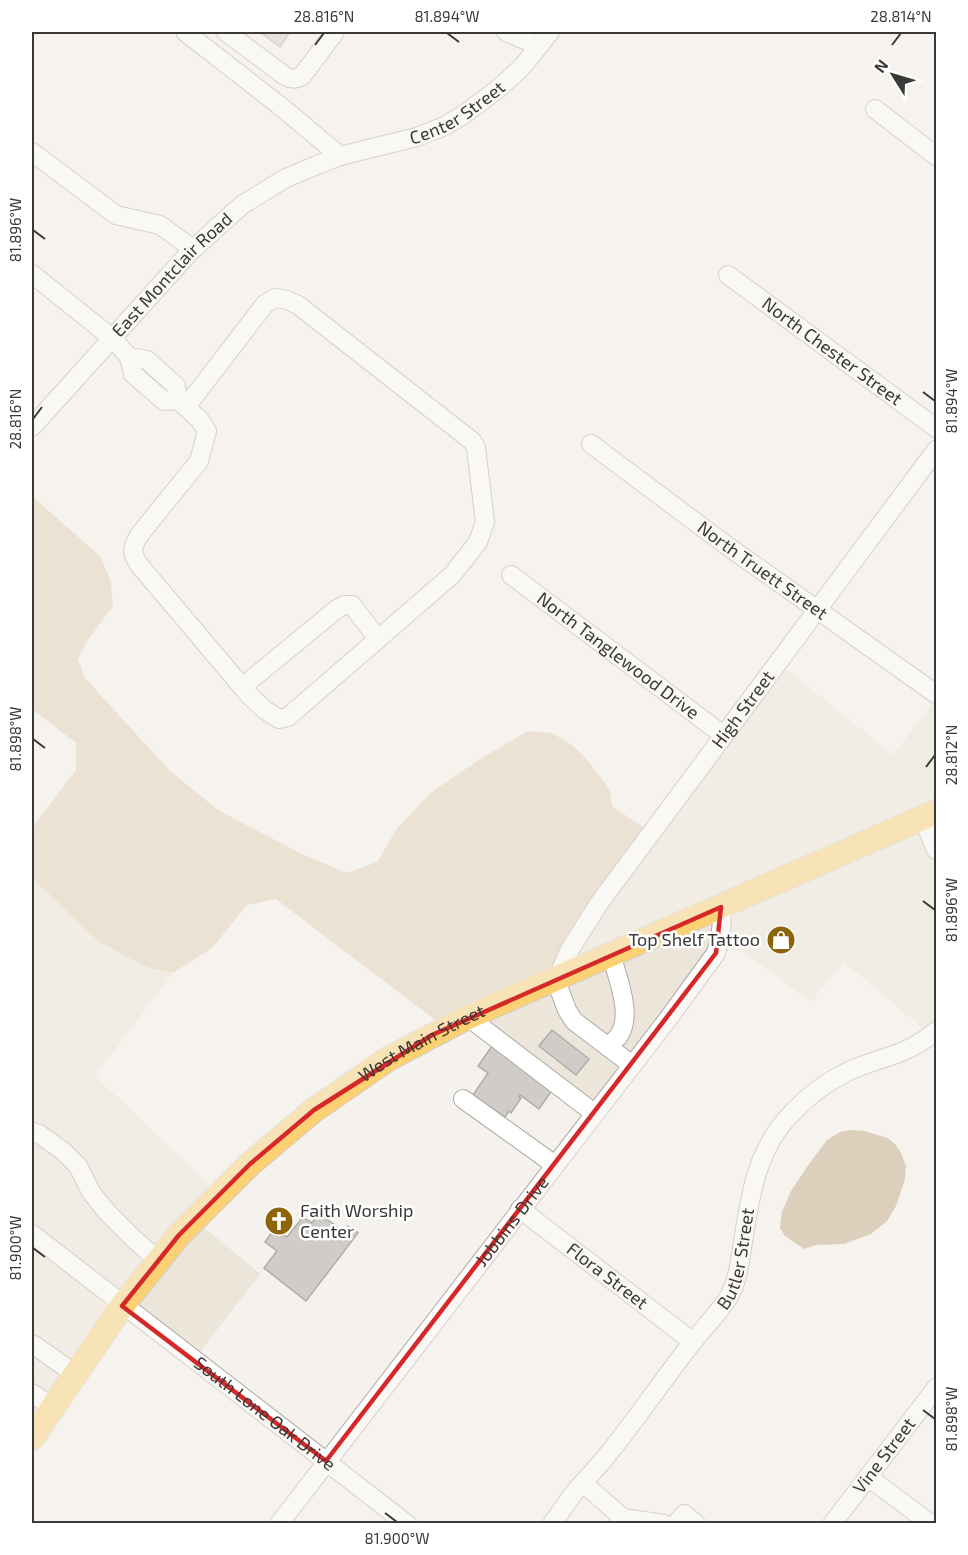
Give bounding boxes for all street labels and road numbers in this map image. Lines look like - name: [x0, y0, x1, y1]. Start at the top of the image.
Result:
- street label: Center Street: [407, 76, 509, 148]
- street label: East Montclair Road: [107, 207, 236, 341]
- street label: North Chester Street: [758, 292, 907, 409]
- street label: North Truett Street: [694, 516, 832, 624]
- street label: North Tanglewood Drive: [533, 587, 704, 723]
- street label: High Street: [706, 666, 778, 752]
- street label: West Main Street: [354, 999, 488, 1086]
- street label: Jobbins Drive: [470, 1171, 553, 1270]
- street label: Butler Street: [711, 1206, 758, 1313]
- street label: Flora Street: [563, 1237, 653, 1313]
- street label: South Lone Oak Drive: [190, 1351, 340, 1475]
- street label: Vine Street: [847, 1413, 919, 1497]

